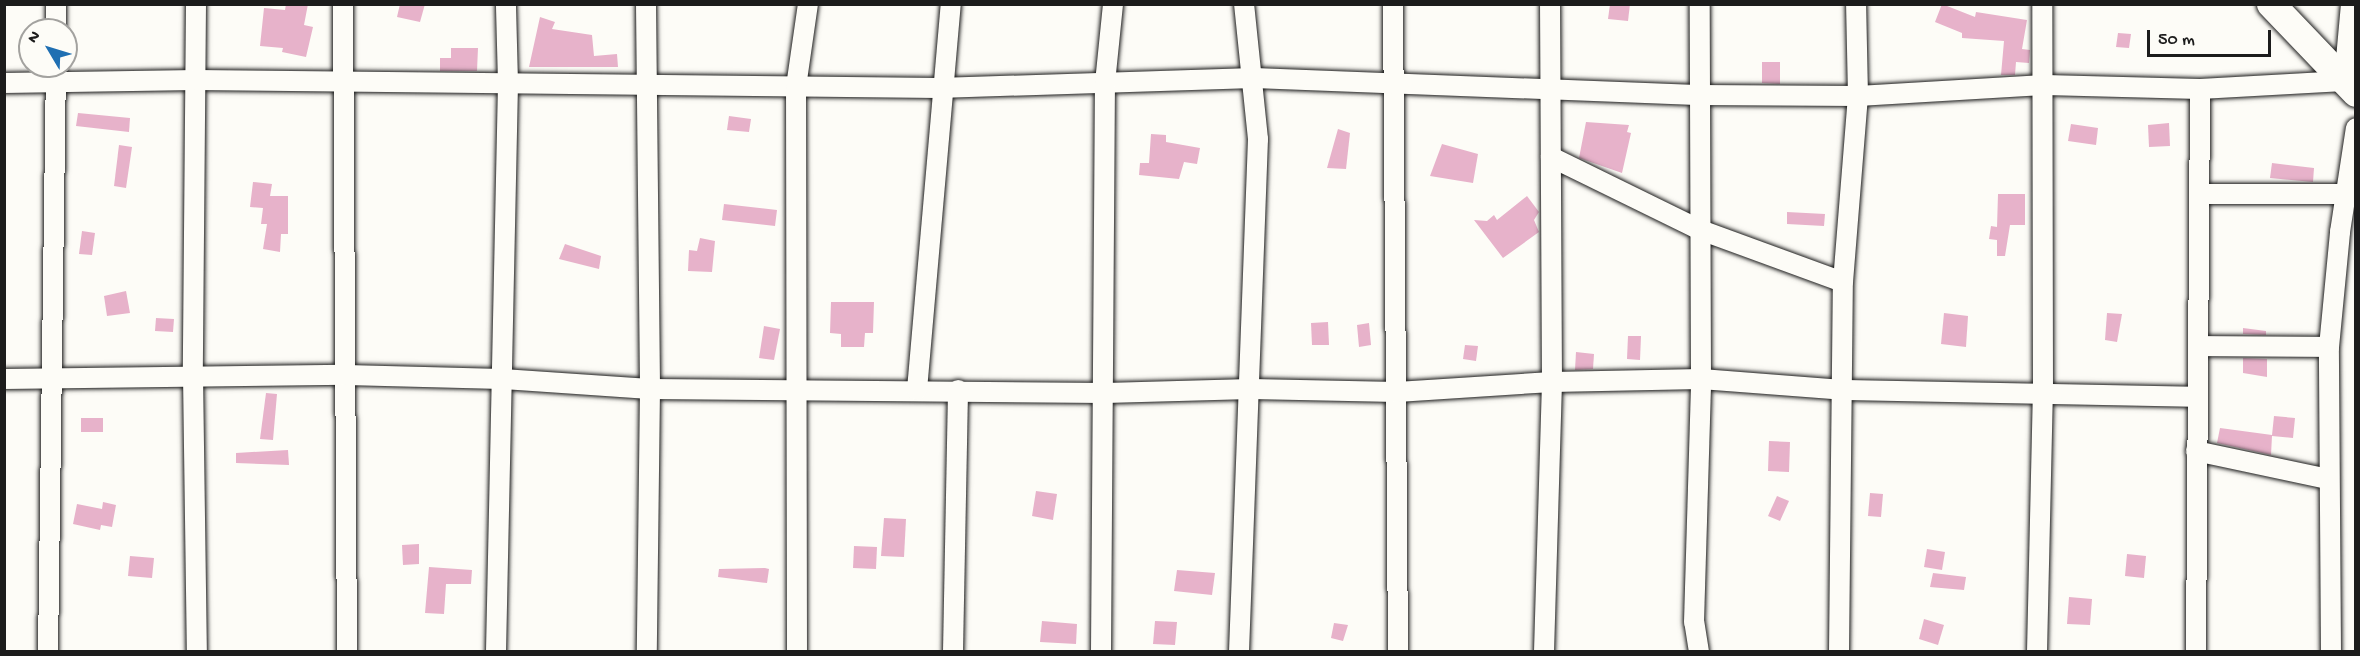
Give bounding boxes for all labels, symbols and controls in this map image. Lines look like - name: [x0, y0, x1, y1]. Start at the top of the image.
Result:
- north arrow: [18, 18, 78, 78]
- scale bar: [2150, 18, 2274, 56]
- text: N: [24, 28, 46, 48]
- text: 50 m: [2158, 30, 2195, 51]

